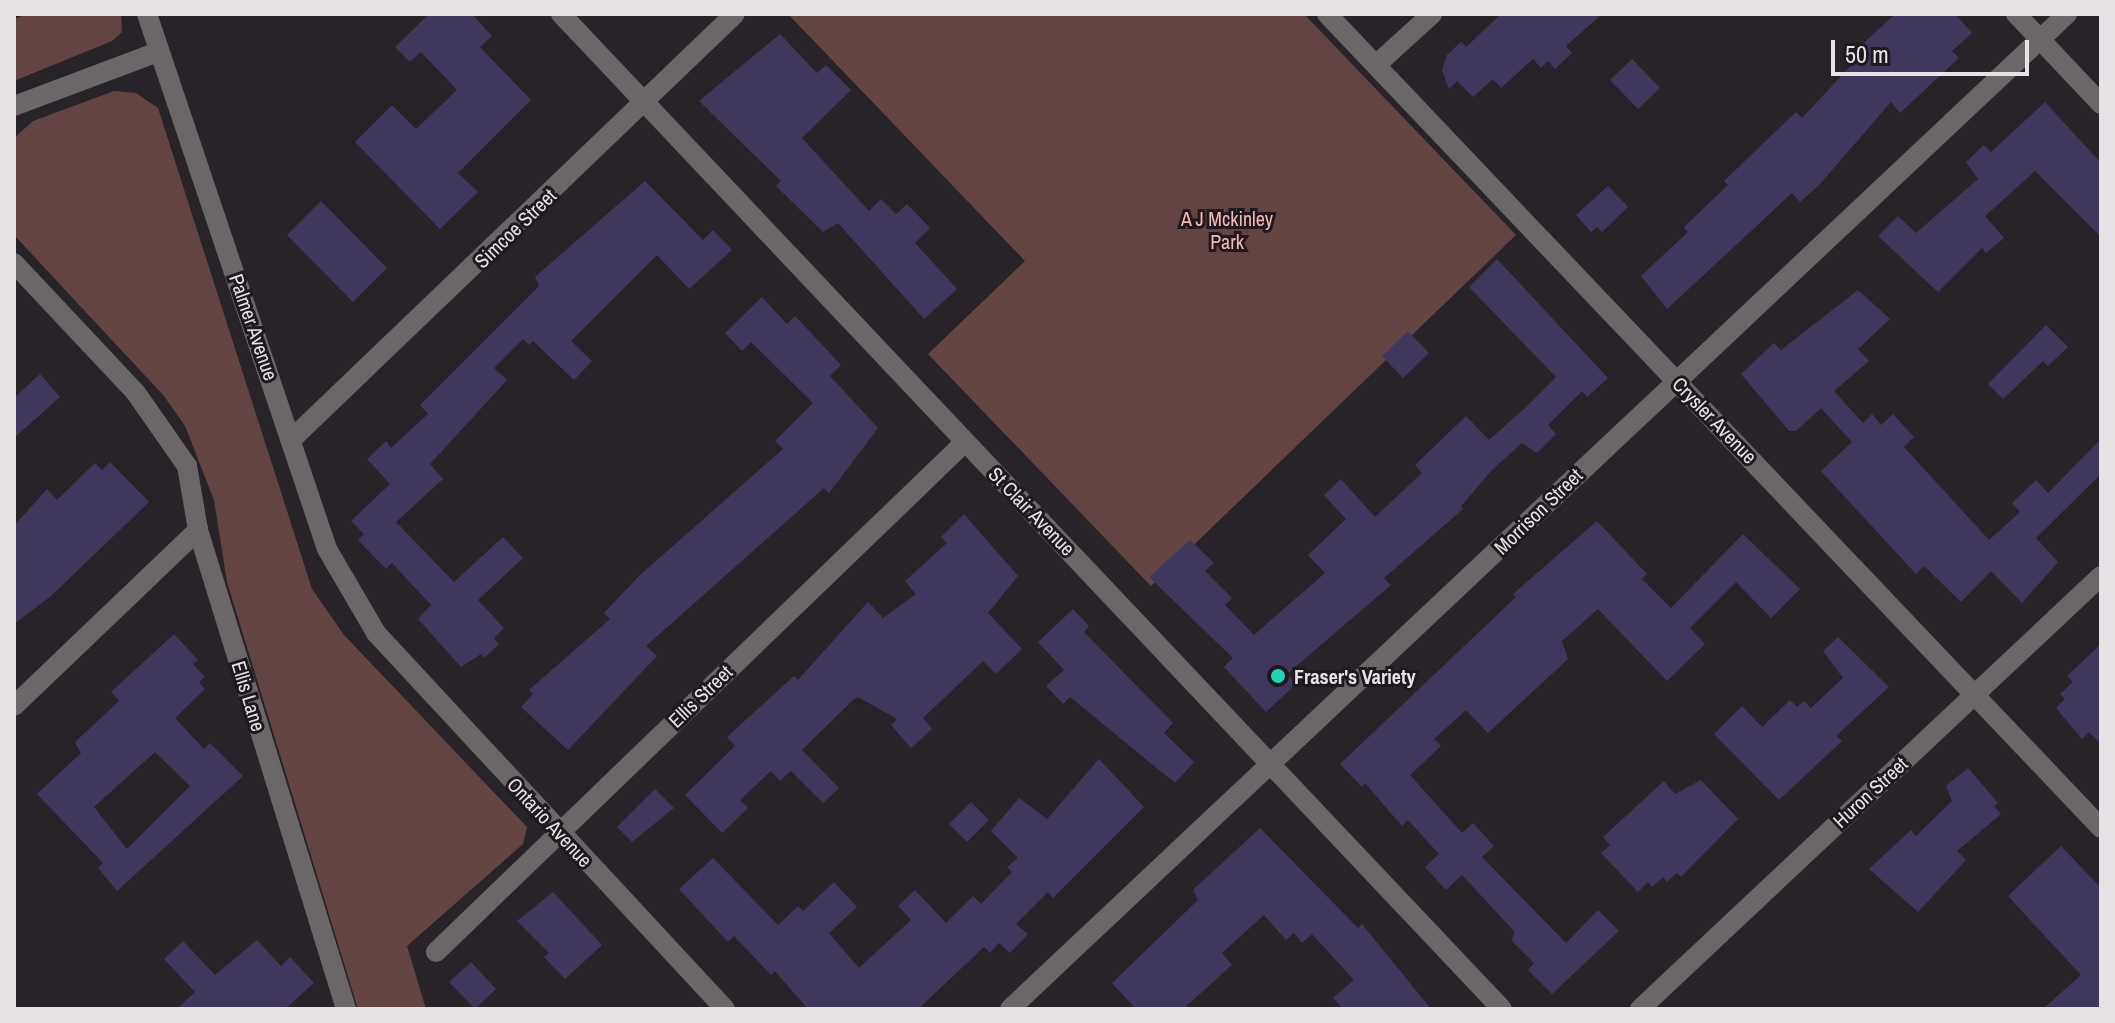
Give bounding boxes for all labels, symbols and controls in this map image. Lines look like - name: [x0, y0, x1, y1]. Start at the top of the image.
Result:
- scale bar: [1835, 24, 2033, 74]
- text: 50 m: [1845, 38, 1889, 70]
- street label: Simcoe Street: [469, 183, 561, 273]
- park label: A J Mckinley Park: [1181, 206, 1273, 253]
- street label: Palmer Avenue: [224, 270, 284, 384]
- street label: Crysler Avenue: [1668, 371, 1762, 469]
- street label: St Clair Avenue: [984, 461, 1080, 561]
- street label: Morrison Street: [1489, 463, 1587, 559]
- street label: Ellis Lane: [227, 658, 271, 734]
- street label: Ellis Street: [663, 660, 737, 732]
- place label: Fraser's Variety: [1294, 664, 1416, 688]
- marker: Fraser's Variety: [1269, 667, 1287, 685]
- street label: Huron Street: [1828, 752, 1912, 832]
- street label: Ontario Avenue: [502, 772, 598, 872]

